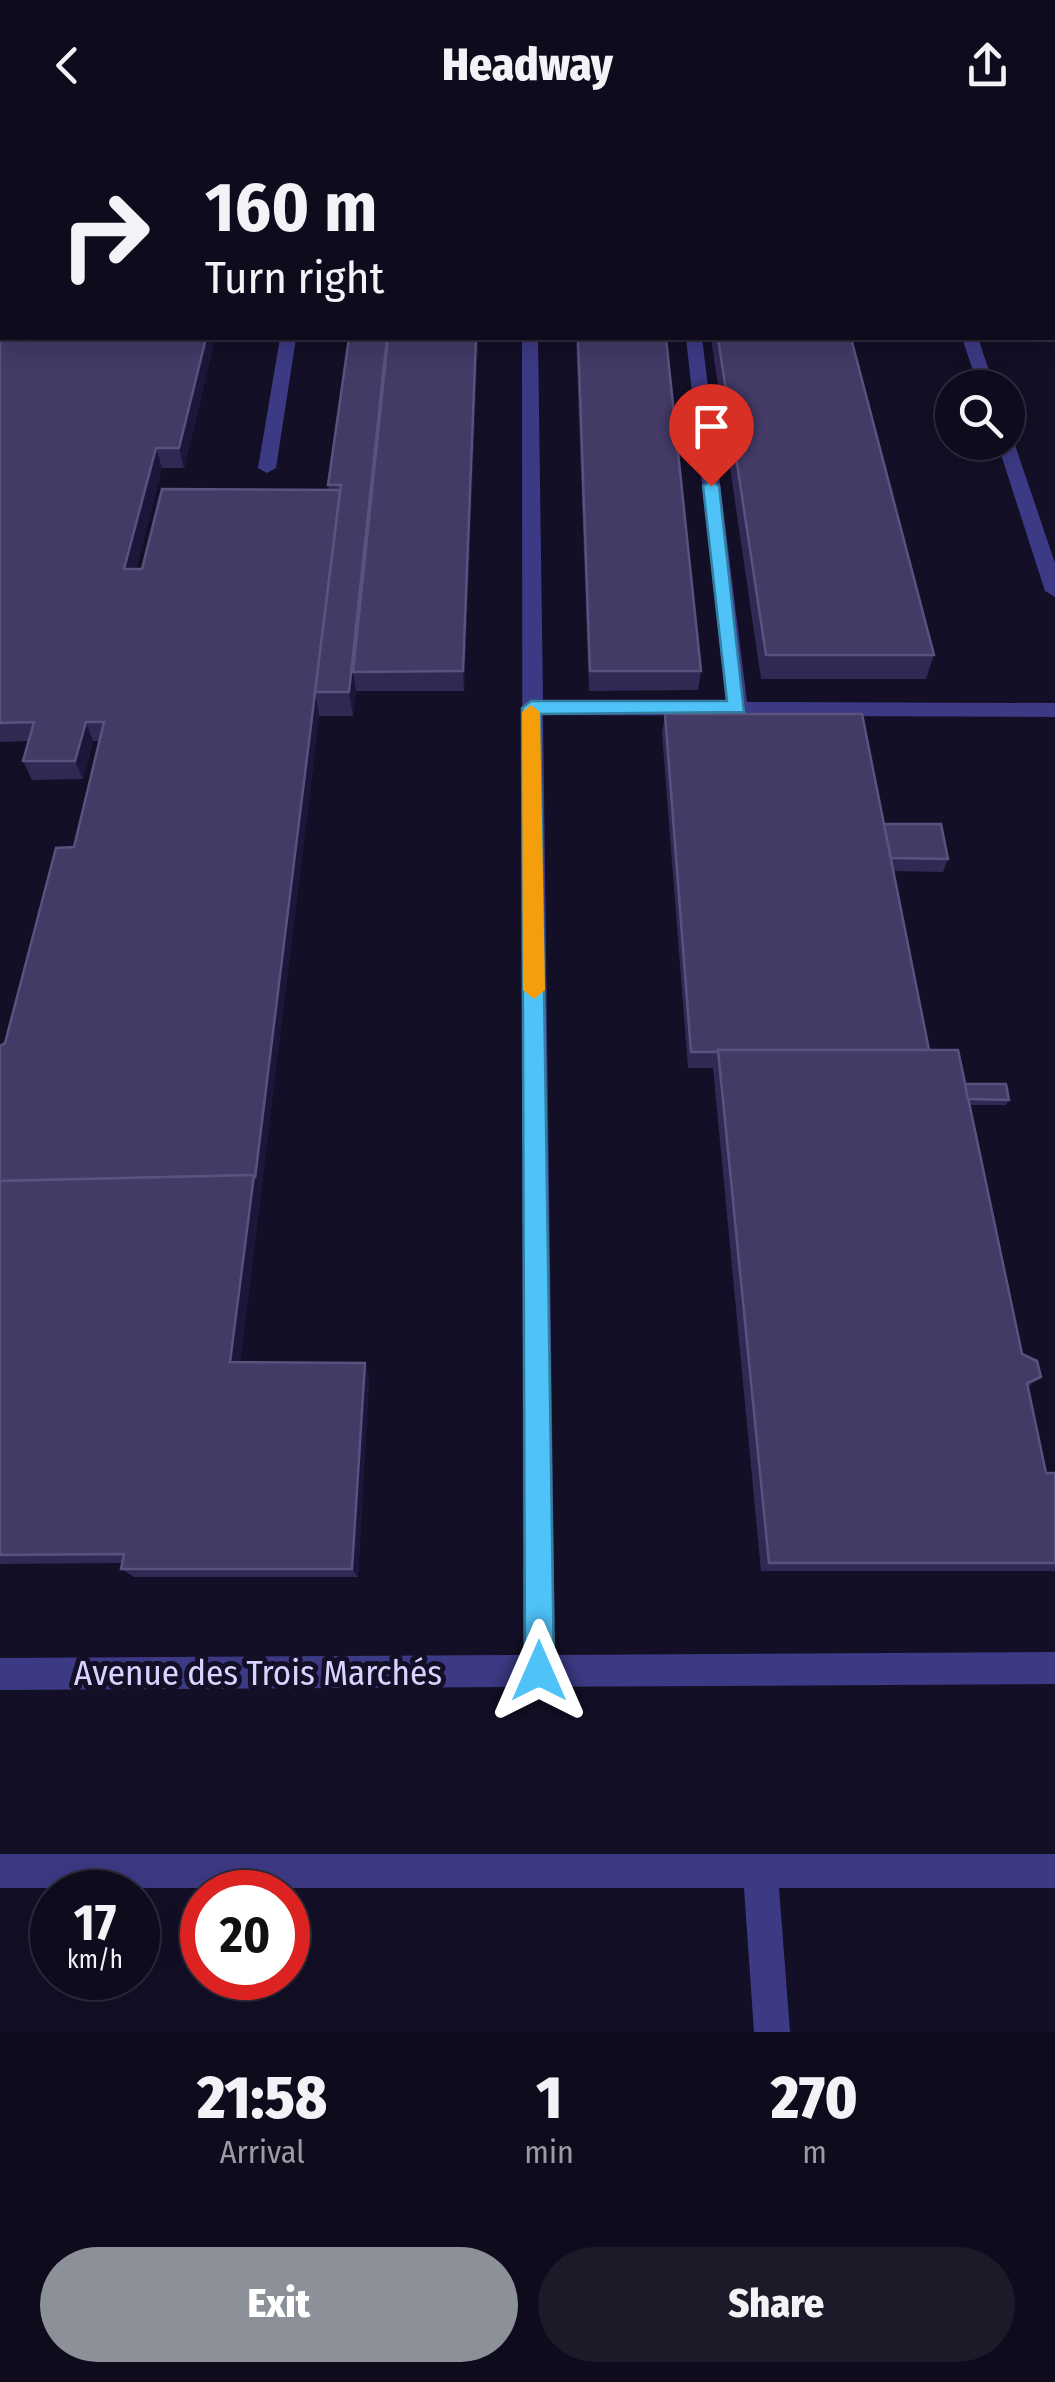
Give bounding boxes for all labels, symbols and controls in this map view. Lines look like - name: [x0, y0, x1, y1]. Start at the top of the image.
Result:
- icon: back: [40, 38, 95, 93]
- text: Headway: [442, 38, 613, 92]
- icon: share: [960, 38, 1015, 93]
- text: 160 m: [205, 166, 377, 250]
- icon: right: [40, 170, 170, 300]
- text: Turn right: [205, 251, 384, 305]
- map controls: [935, 370, 1025, 460]
- button: search: [935, 370, 1025, 460]
- pin: [669, 384, 754, 487]
- icon: arrive: [684, 399, 739, 454]
- position arrow: [487, 1619, 591, 1723]
- street label: Avenue des Trois Marchés: [74, 1652, 442, 1694]
- speed limit sign: 20: [180, 1870, 310, 2000]
- text: 17: [74, 1893, 116, 1953]
- text: km/h: [67, 1945, 123, 1975]
- text: 21:58: [197, 2062, 327, 2134]
- text: 1: [536, 2062, 562, 2134]
- text: 270: [771, 2062, 858, 2134]
- text: Arrival: [220, 2133, 305, 2171]
- text: min: [524, 2133, 574, 2171]
- text: m: [802, 2133, 827, 2171]
- button: Exit: [40, 2247, 518, 2362]
- button: Share: [538, 2247, 1015, 2362]

